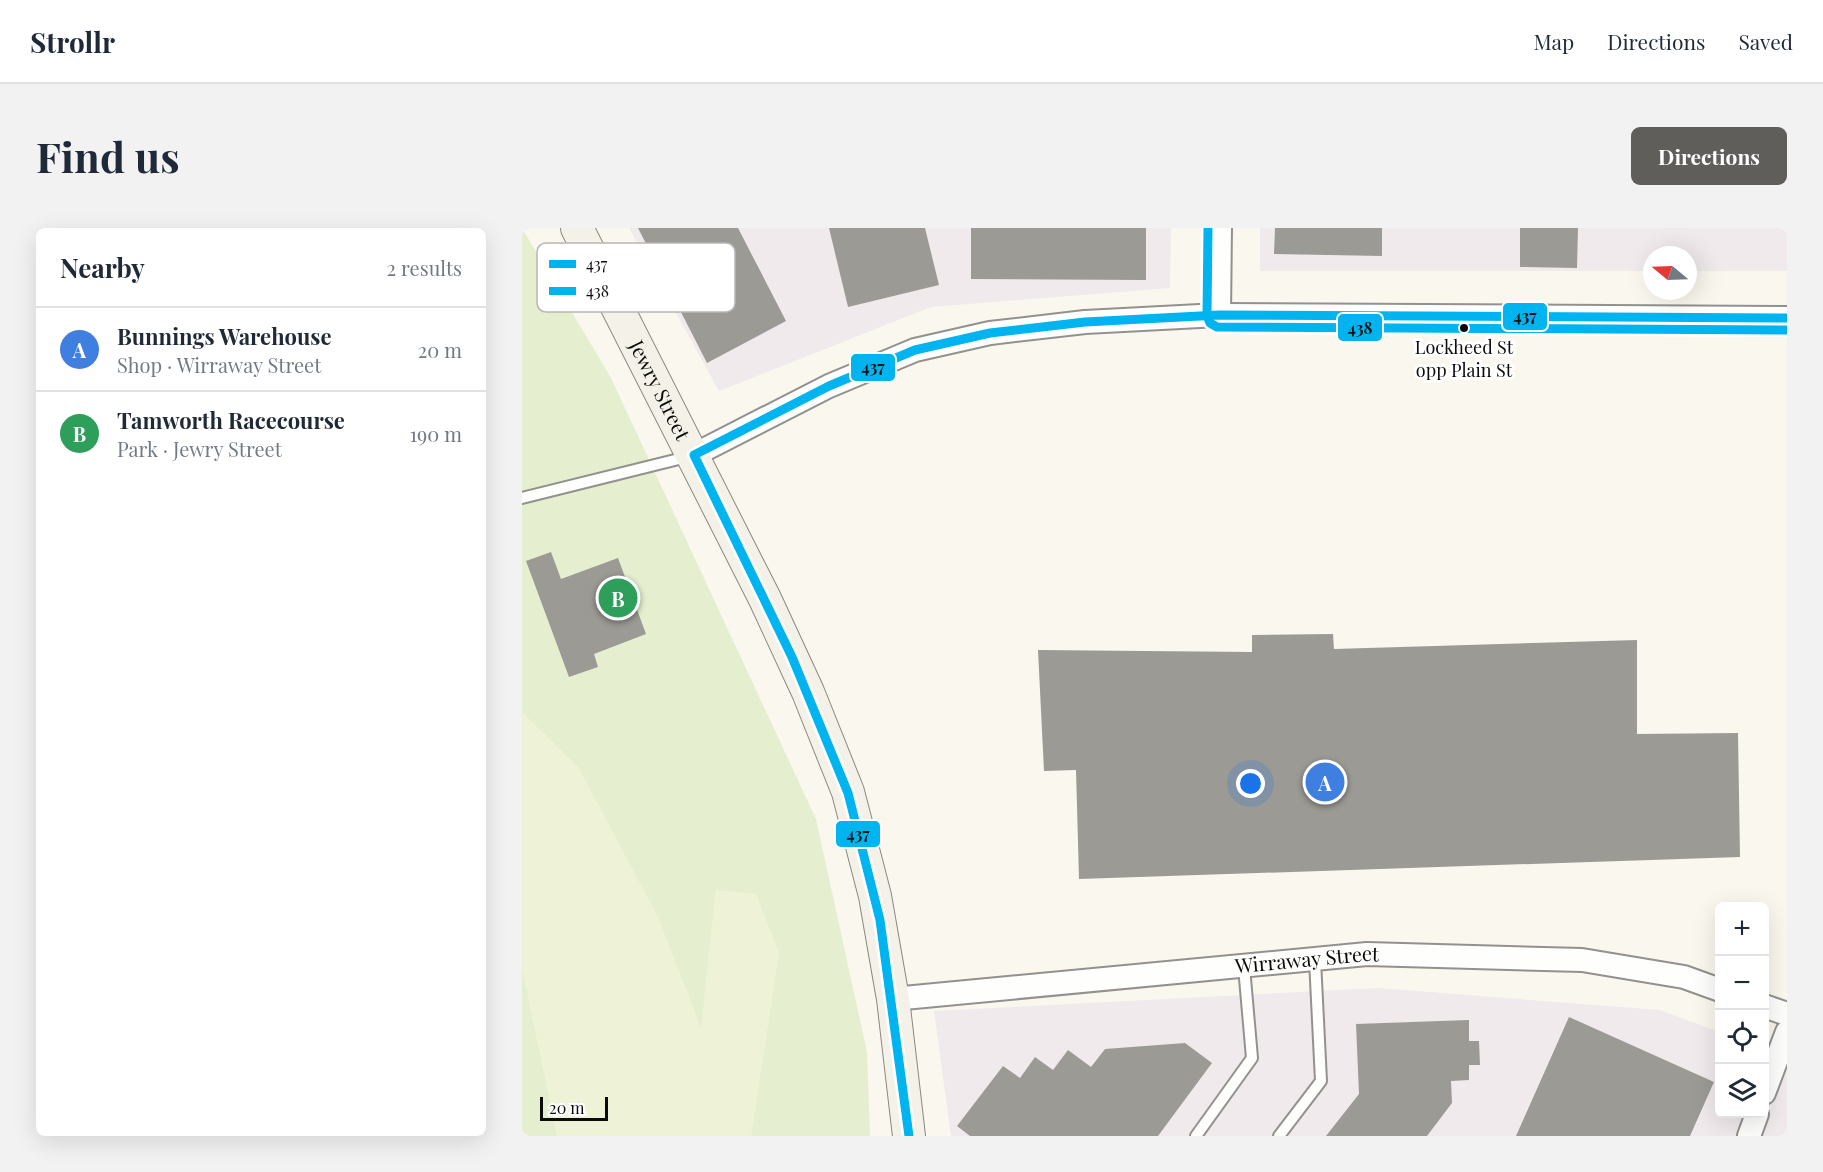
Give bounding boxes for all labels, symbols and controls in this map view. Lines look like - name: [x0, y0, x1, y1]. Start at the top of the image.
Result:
- text: Strollr: [30, 23, 115, 60]
- text: Map: [1533, 27, 1574, 55]
- text: Directions: [1607, 27, 1705, 55]
- text: Saved: [1738, 27, 1793, 55]
- button: Directions: [1631, 127, 1787, 185]
- text: Find us: [36, 128, 180, 184]
- legend: [537, 243, 735, 312]
- north arrow: [1643, 246, 1697, 300]
- text: Nearby: [60, 250, 145, 285]
- text: 437: [586, 253, 608, 274]
- text: 2 results: [387, 254, 462, 281]
- text: 438: [586, 280, 609, 301]
- line badge: 437: [1502, 302, 1548, 331]
- text: 437: [1513, 305, 1537, 326]
- line badge: 438: [1337, 313, 1383, 342]
- text: 438: [1348, 317, 1372, 338]
- text: Bunnings Warehouse: [117, 321, 332, 351]
- marker: Lockheed St opp Plain St: [1458, 322, 1470, 334]
- street label: Jewry Street: [624, 334, 698, 445]
- place label: Lockheed St opp Plain St: [1415, 335, 1514, 382]
- text: A: [73, 336, 86, 363]
- text: 20 m: [418, 336, 462, 363]
- text: Shop · Wirraway Street: [117, 351, 321, 378]
- line badge: 437: [850, 353, 896, 382]
- text: 437: [861, 356, 885, 377]
- text: Tamworth Racecourse: [117, 405, 345, 435]
- text: B: [73, 420, 86, 447]
- text: 190 m: [410, 420, 462, 447]
- text: Park · Jewry Street: [117, 435, 282, 462]
- pin: B: [598, 576, 638, 620]
- pin: A: [1306, 760, 1344, 804]
- your location: [1236, 769, 1265, 798]
- line badge: 437: [835, 820, 881, 848]
- text: 437: [846, 823, 870, 844]
- map controls: [1715, 902, 1769, 1118]
- button: +: [1715, 902, 1769, 956]
- street label: Wirraway Street: [1233, 939, 1380, 979]
- button: −: [1715, 956, 1769, 1010]
- button: locate: [1715, 1010, 1769, 1064]
- button: layers: [1715, 1064, 1769, 1118]
- scale bar: [540, 1094, 608, 1122]
- text: 20 m: [549, 1097, 584, 1118]

